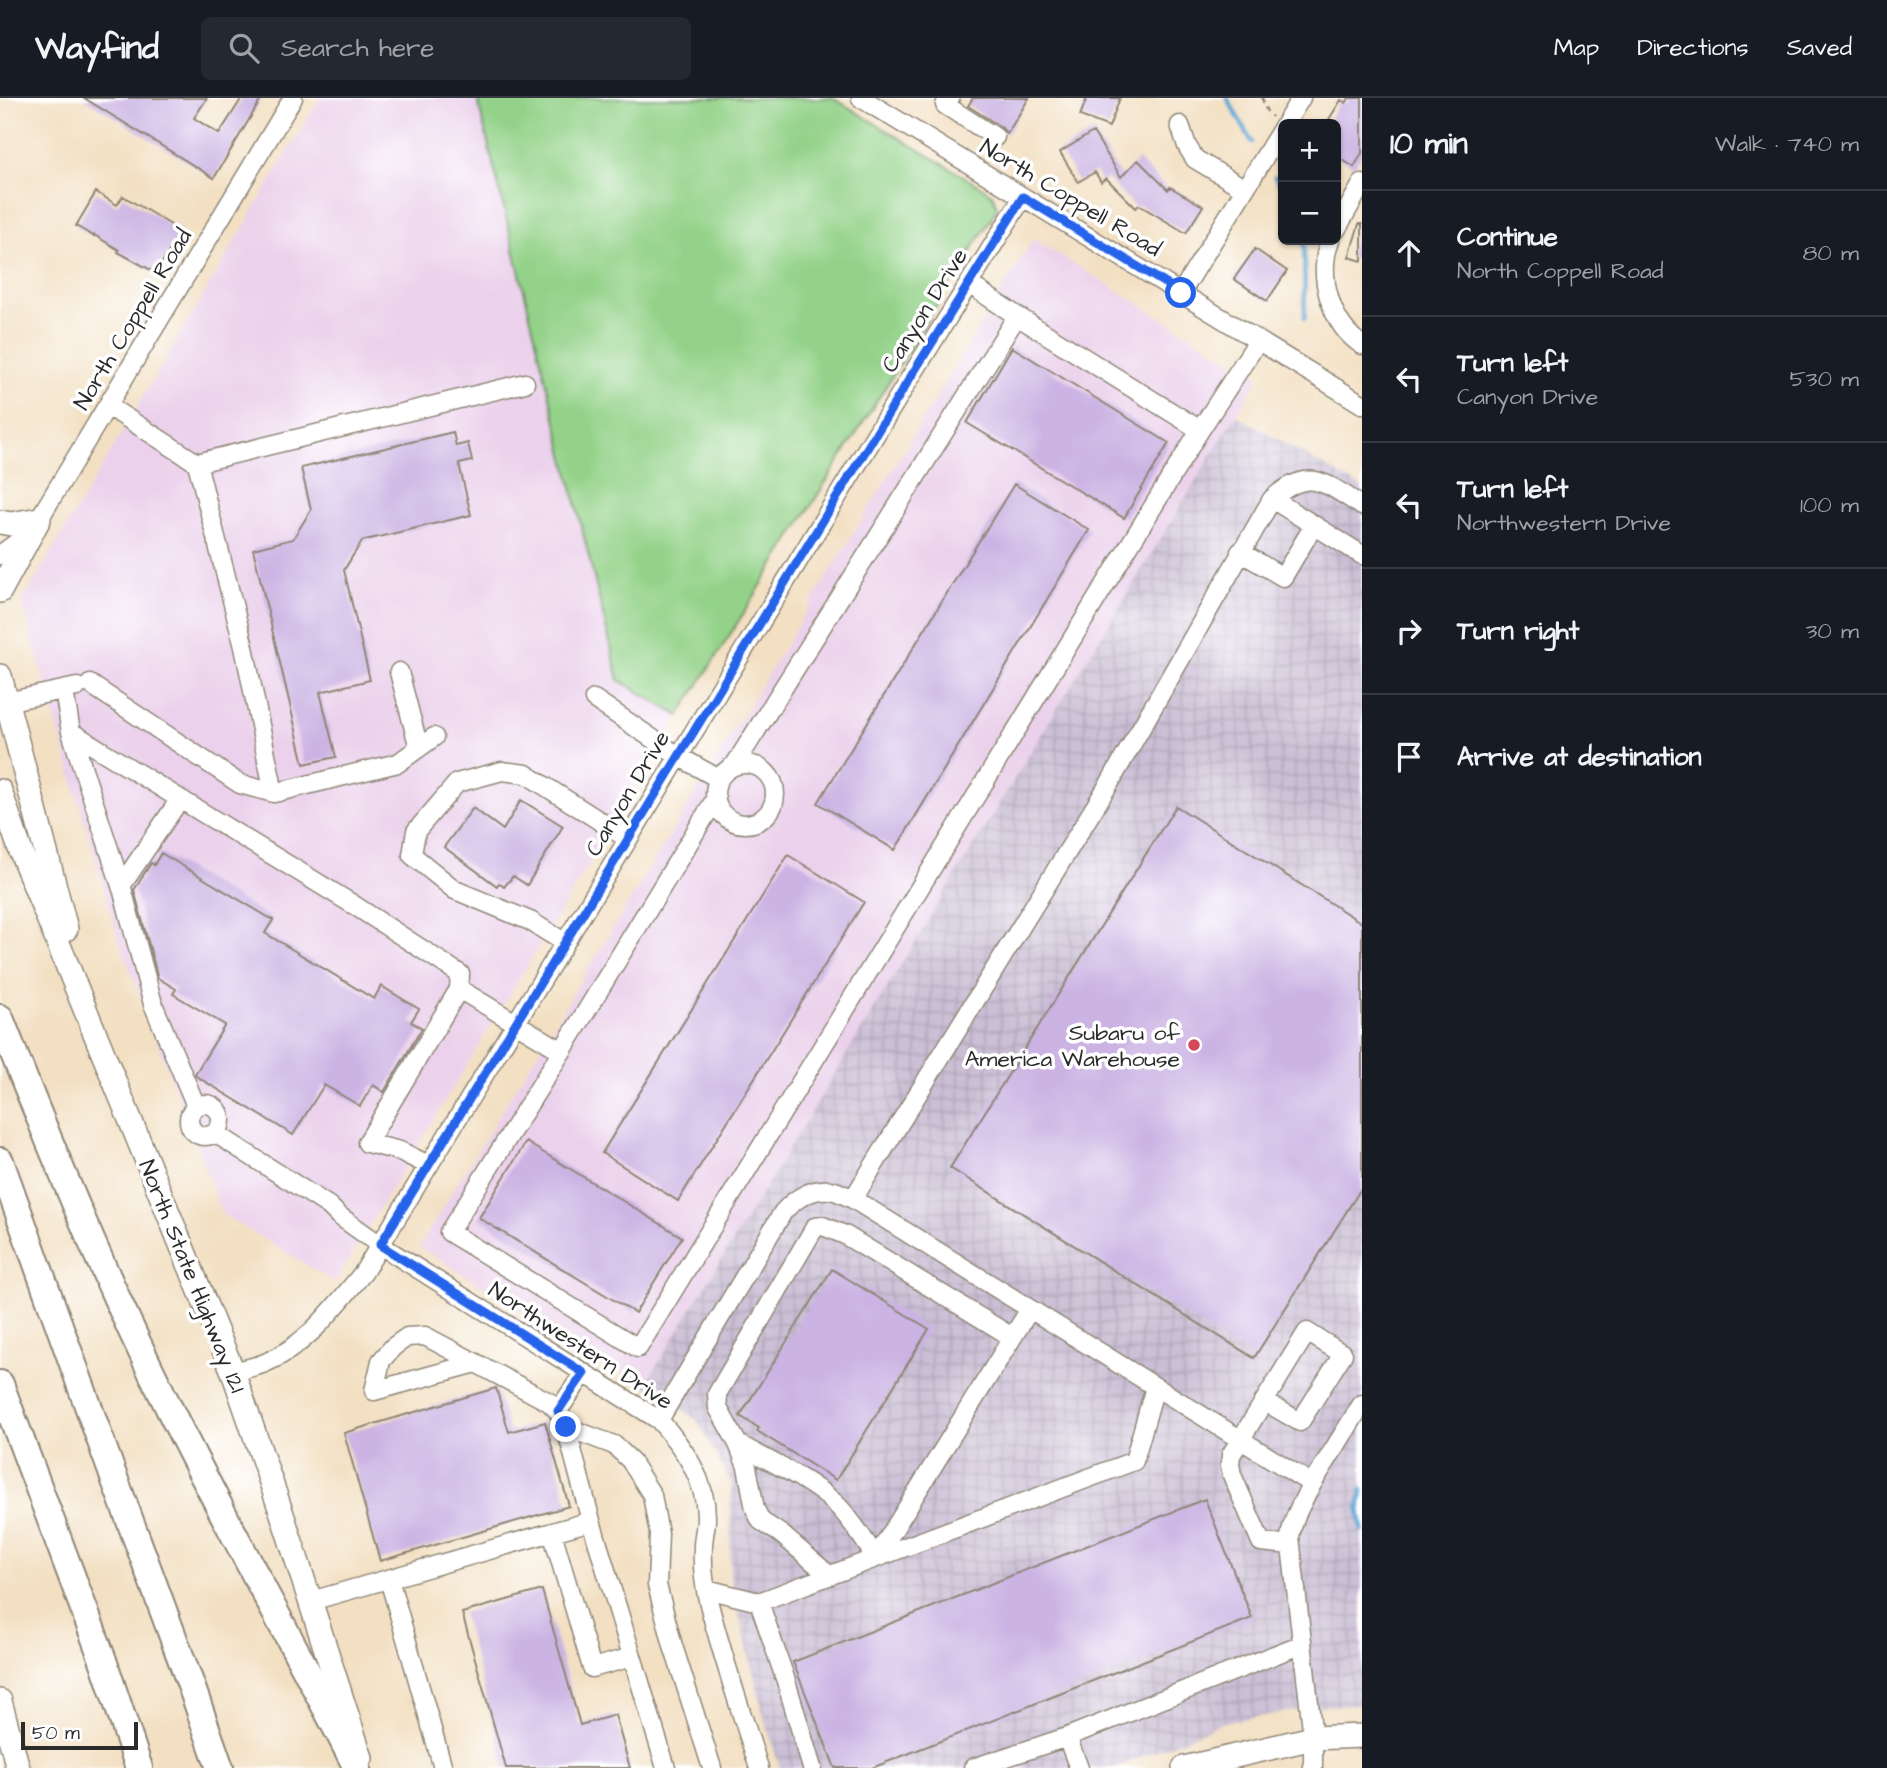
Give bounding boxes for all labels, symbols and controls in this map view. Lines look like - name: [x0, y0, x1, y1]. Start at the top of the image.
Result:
- search box: [201, 17, 691, 80]
- text: Wayfind: [35, 25, 159, 71]
- icon: search: [225, 29, 263, 67]
- text: Search here: [281, 30, 434, 66]
- text: Map: [1554, 31, 1599, 65]
- text: Directions: [1637, 31, 1749, 65]
- text: Saved: [1787, 31, 1852, 65]
- map controls: [1278, 119, 1341, 245]
- button: +: [1278, 119, 1341, 182]
- text: 10 min: [1390, 123, 1468, 165]
- text: Walk · 740 m: [1715, 128, 1859, 160]
- street label: North Coppell Road: [974, 131, 1167, 265]
- button: −: [1278, 182, 1341, 245]
- text: Continue: [1457, 219, 1558, 255]
- street label: North Coppell Road: [66, 223, 200, 416]
- icon: ahead: [1390, 234, 1428, 272]
- text: 80 m: [1802, 237, 1859, 269]
- street label: Canyon Drive: [874, 242, 977, 379]
- text: North Coppell Road: [1457, 255, 1663, 287]
- route start: [1165, 277, 1196, 308]
- text: Turn left: [1457, 345, 1568, 381]
- icon: left: [1390, 360, 1428, 398]
- text: 530 m: [1789, 363, 1859, 395]
- text: Canyon Drive: [1457, 381, 1598, 413]
- text: Turn left: [1457, 471, 1568, 507]
- icon: left: [1390, 486, 1428, 524]
- text: 100 m: [1800, 489, 1859, 521]
- text: Northwestern Drive: [1457, 507, 1671, 539]
- icon: right: [1390, 612, 1428, 650]
- text: Turn right: [1457, 613, 1579, 649]
- text: 30 m: [1806, 615, 1859, 647]
- street label: Canyon Drive: [578, 725, 679, 863]
- icon: arrive: [1390, 738, 1428, 776]
- text: Arrive at destination: [1457, 739, 1702, 775]
- place label: Subaru of America Warehouse: [965, 1017, 1180, 1075]
- marker: Subaru of America Warehouse: [1186, 1037, 1202, 1053]
- street label: North State Highway 121: [130, 1155, 253, 1398]
- street label: Northwestern Drive: [482, 1274, 679, 1418]
- route end: [550, 1411, 581, 1442]
- scale bar: [21, 1719, 138, 1751]
- text: 50 m: [32, 1720, 80, 1747]

